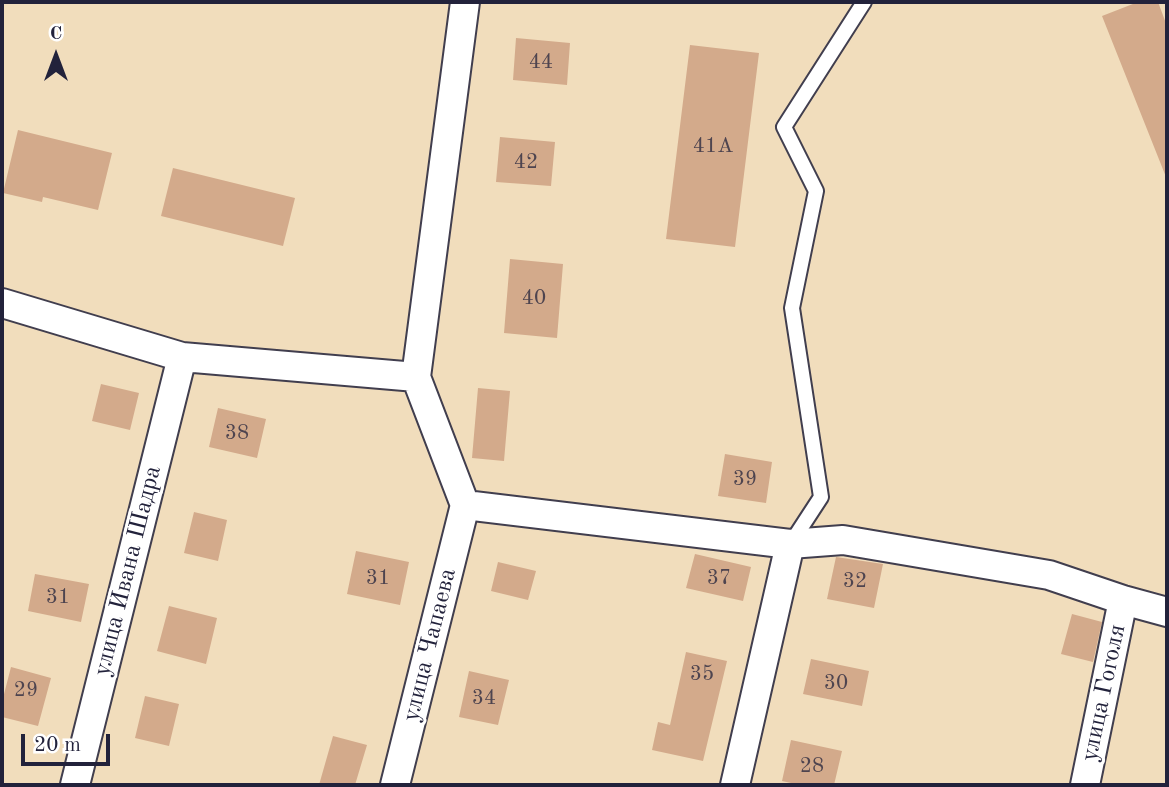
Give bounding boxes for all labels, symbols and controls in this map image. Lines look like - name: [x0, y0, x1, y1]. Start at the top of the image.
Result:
- north arrow: [21, 21, 91, 91]
- text: С: [50, 25, 62, 44]
- house number: 44: [529, 49, 553, 75]
- house number: 41А: [693, 133, 733, 159]
- house number: 42: [514, 149, 538, 175]
- house number: 40: [522, 285, 546, 311]
- house number: 38: [225, 420, 249, 446]
- street label: улица Ивана Шадра: [88, 463, 168, 679]
- house number: 39: [733, 466, 757, 492]
- house number: 31: [366, 565, 390, 591]
- street label: улица Чапаева: [397, 565, 463, 725]
- house number: 37: [707, 565, 731, 591]
- house number: 32: [843, 568, 867, 594]
- house number: 31: [46, 584, 70, 610]
- street label: улица Гоголя: [1075, 622, 1133, 764]
- house number: 35: [690, 661, 714, 687]
- house number: 30: [824, 670, 848, 696]
- house number: 29: [14, 677, 38, 703]
- house number: 34: [472, 685, 496, 711]
- scale bar: [24, 720, 114, 764]
- text: 20 m: [34, 735, 81, 756]
- house number: 28: [800, 753, 824, 779]

